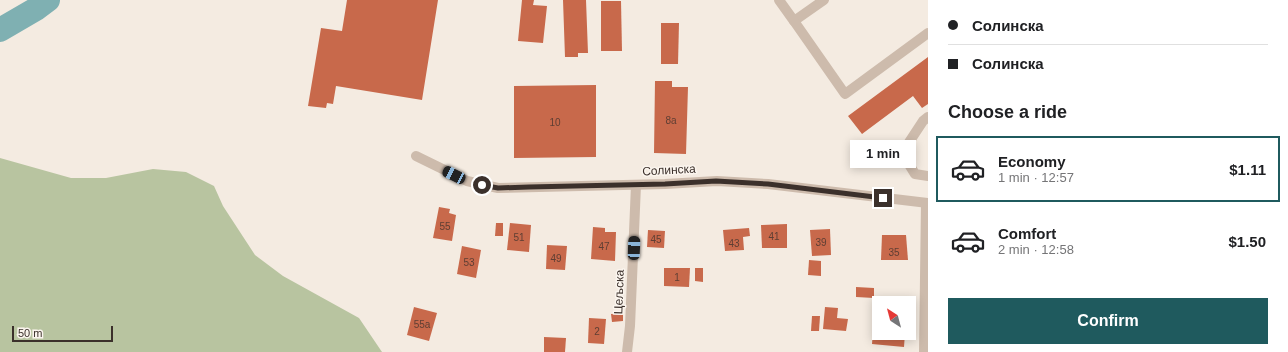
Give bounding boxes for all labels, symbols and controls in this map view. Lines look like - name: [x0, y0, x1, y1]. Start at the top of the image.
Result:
- text: Солинска: [972, 17, 1044, 34]
- text: Солинска: [972, 55, 1044, 72]
- text: Choose a ride: [948, 102, 1067, 122]
- house number: 8a: [665, 115, 677, 126]
- house number: 10: [549, 117, 561, 128]
- callout: 1 min: [850, 140, 916, 168]
- text: 1 min: [866, 146, 900, 161]
- icon: car: [950, 151, 986, 187]
- text: Economy: [998, 153, 1066, 170]
- text: $1.11: [1229, 161, 1266, 178]
- street label: Солинска: [642, 162, 696, 178]
- car: [441, 164, 467, 186]
- text: 1 min · 12:57: [998, 170, 1074, 185]
- route start: [473, 176, 491, 194]
- route end: [874, 189, 892, 207]
- house number: 55: [439, 221, 451, 232]
- icon: car: [950, 223, 986, 259]
- text: Comfort: [998, 225, 1056, 242]
- house number: 41: [768, 231, 780, 242]
- house number: 51: [513, 232, 525, 243]
- text: $1.50: [1228, 233, 1266, 250]
- house number: 45: [650, 234, 662, 245]
- car: [628, 236, 640, 260]
- house number: 39: [815, 237, 827, 248]
- house number: 43: [728, 238, 740, 249]
- house number: 47: [598, 241, 610, 252]
- text: 2 min · 12:58: [998, 242, 1074, 257]
- house number: 35: [888, 247, 900, 258]
- house number: 49: [550, 253, 562, 264]
- house number: 53: [463, 257, 475, 268]
- street label: Цељска: [611, 269, 627, 315]
- house number: 1: [674, 272, 680, 283]
- north arrow: [872, 296, 916, 340]
- map controls: [872, 296, 916, 340]
- button: Confirm: [948, 298, 1268, 344]
- house number: 55a: [414, 319, 431, 330]
- scale bar: [12, 324, 113, 343]
- house number: 2: [594, 326, 600, 337]
- text: 50 m: [18, 327, 42, 339]

